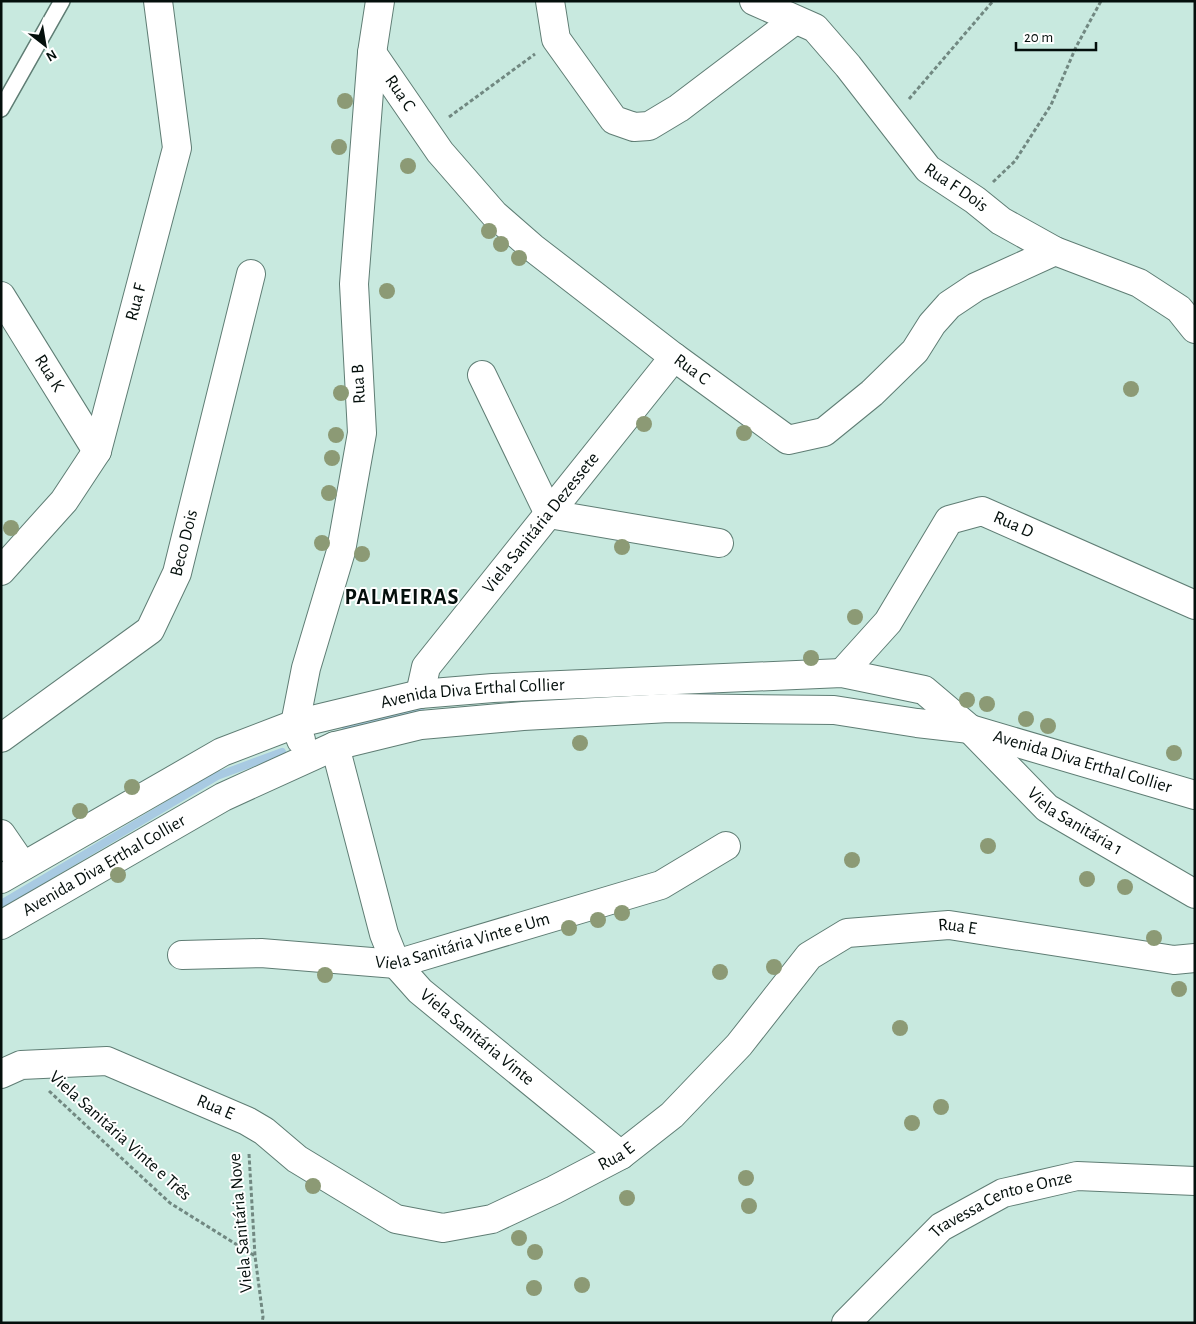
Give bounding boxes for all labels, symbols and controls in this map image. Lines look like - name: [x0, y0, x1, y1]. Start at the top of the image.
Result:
- north arrow: [20, 20, 70, 70]
- scale bar: [1016, 20, 1096, 52]
- text: 20 m: [1024, 30, 1053, 45]
- text: N: [43, 47, 59, 64]
- street label: Rua C: [381, 72, 418, 115]
- street label: Rua F Dois: [921, 160, 991, 215]
- street label: Rua F: [123, 281, 150, 323]
- street label: Rua C: [670, 351, 713, 389]
- street label: Rua K: [31, 352, 67, 395]
- street label: Rua B: [349, 364, 369, 404]
- street label: Viela Sanitária Dezessete: [480, 449, 603, 597]
- street label: Beco Dois: [168, 508, 201, 578]
- street label: Rua D: [991, 508, 1036, 542]
- district label: PALMEIRAS: [344, 586, 460, 608]
- street label: Avenida Diva Erthal Collier: [379, 676, 565, 712]
- street label: Avenida Diva Erthal Collier: [991, 727, 1174, 797]
- street label: Viela Sanitária 1: [1023, 784, 1125, 859]
- street label: Avenida Diva Erthal Collier: [19, 811, 189, 920]
- street label: Viela Sanitária Vinte e Um: [374, 910, 552, 973]
- street label: Rua E: [937, 916, 978, 938]
- street label: Viela Sanitária Vinte: [416, 986, 537, 1089]
- street label: Viela Sanitária Vinte e Três: [46, 1068, 194, 1204]
- street label: Rua E: [194, 1092, 237, 1124]
- street label: Rua E: [595, 1139, 638, 1174]
- street label: Viela Sanitária Nove: [226, 1152, 256, 1294]
- street label: Travessa Cento e Onze: [926, 1168, 1074, 1242]

